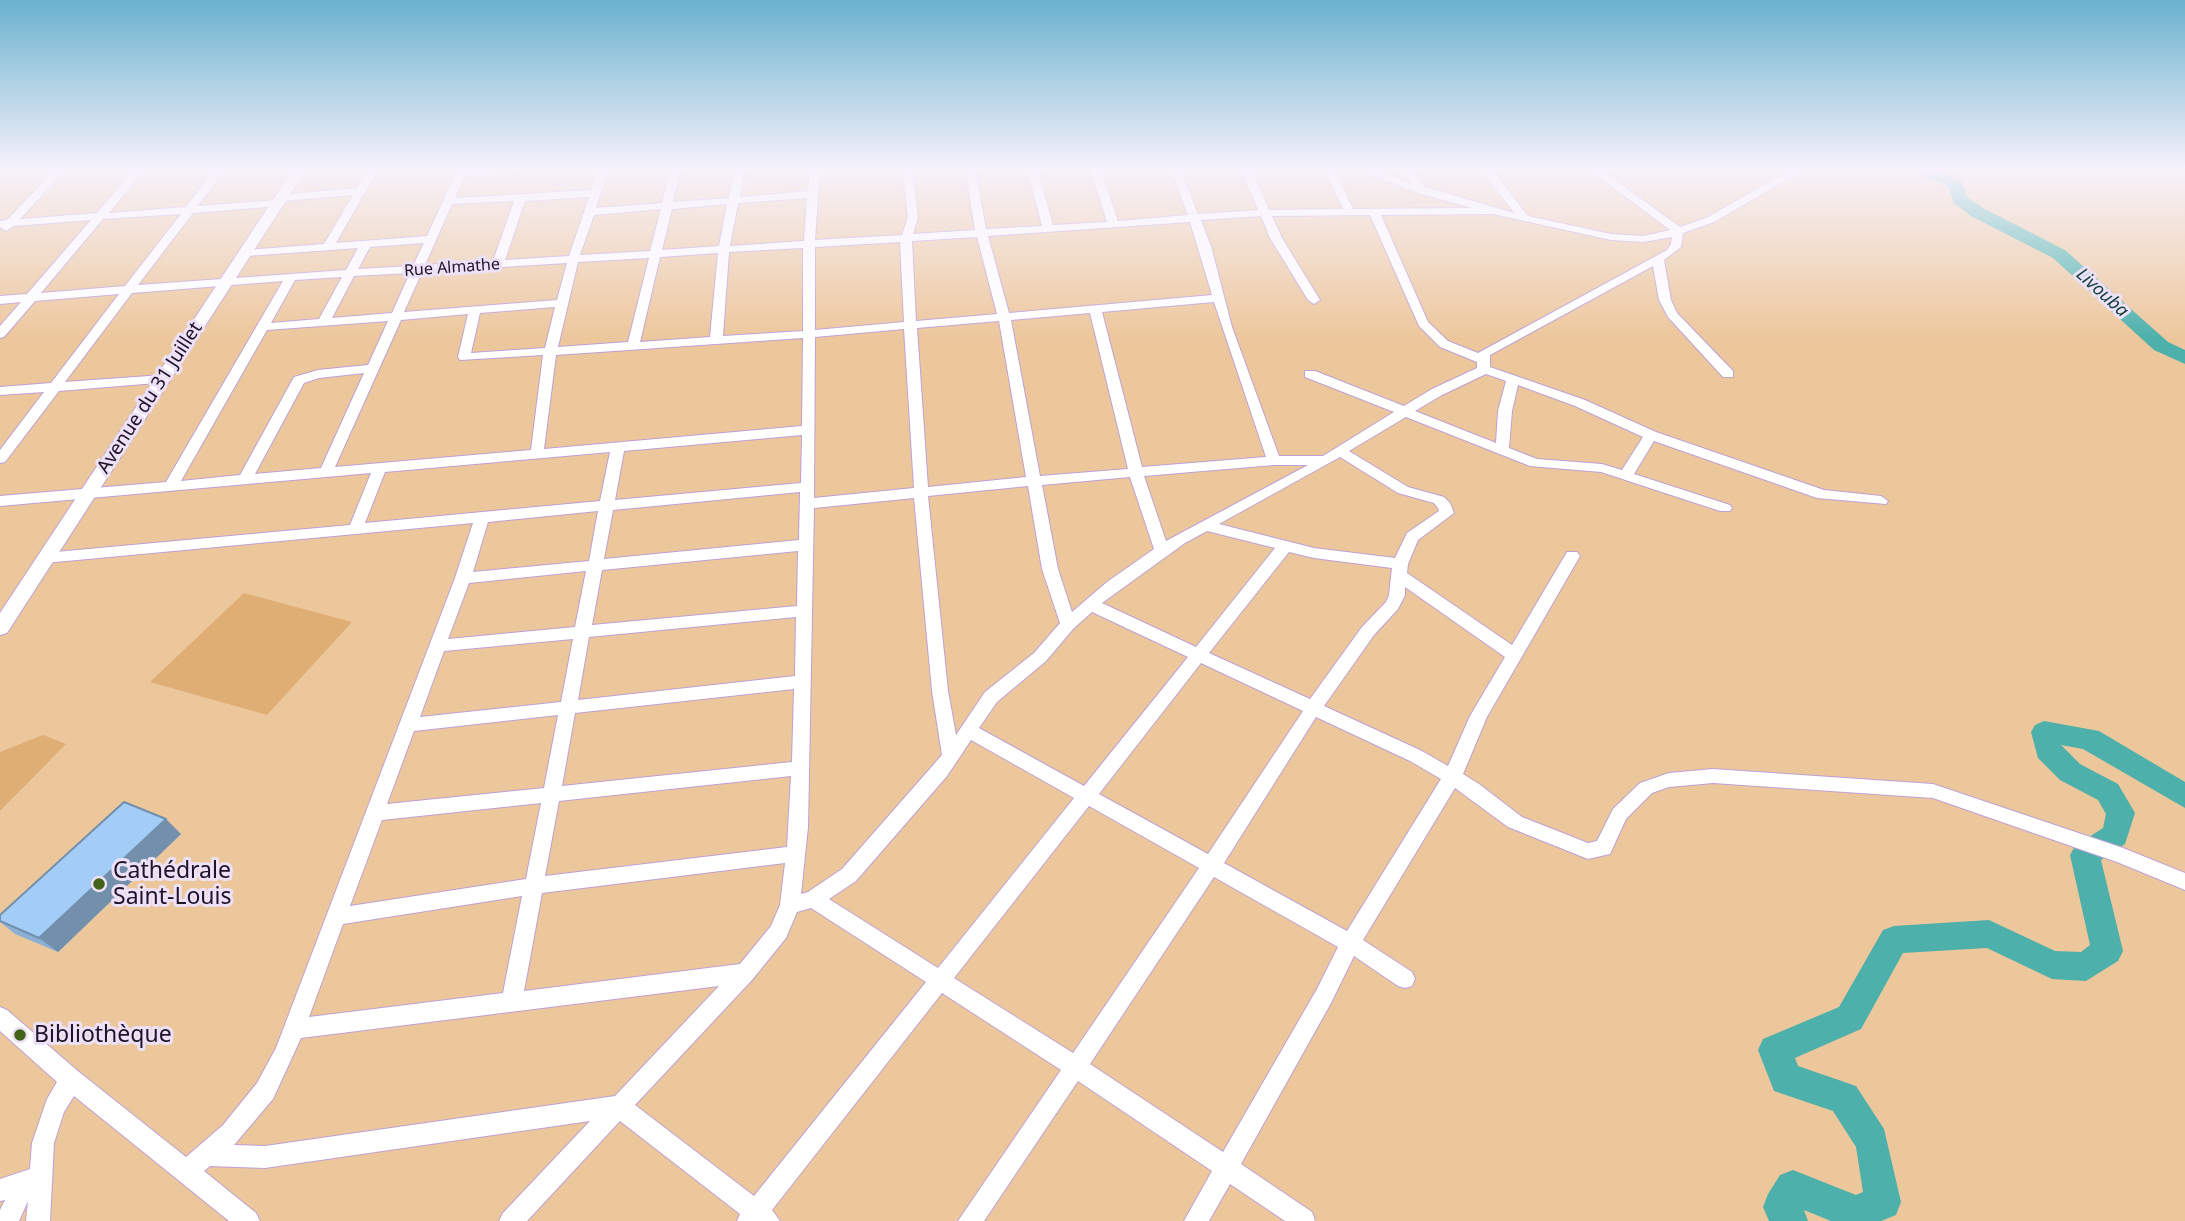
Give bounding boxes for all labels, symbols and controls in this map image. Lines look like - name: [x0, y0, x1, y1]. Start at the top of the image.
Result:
- street label: Rue Almathe: [403, 255, 501, 281]
- water label: Livouba: [2071, 264, 2133, 322]
- street label: Avenue du 31 Juillet: [93, 318, 207, 478]
- place label: Cathédrale Saint-Louis: [113, 857, 232, 911]
- marker: Cathédrale Saint-Louis: [91, 876, 107, 892]
- place label: Bibliothèque: [34, 1021, 172, 1049]
- marker: Bibliothèque: [12, 1027, 28, 1043]

